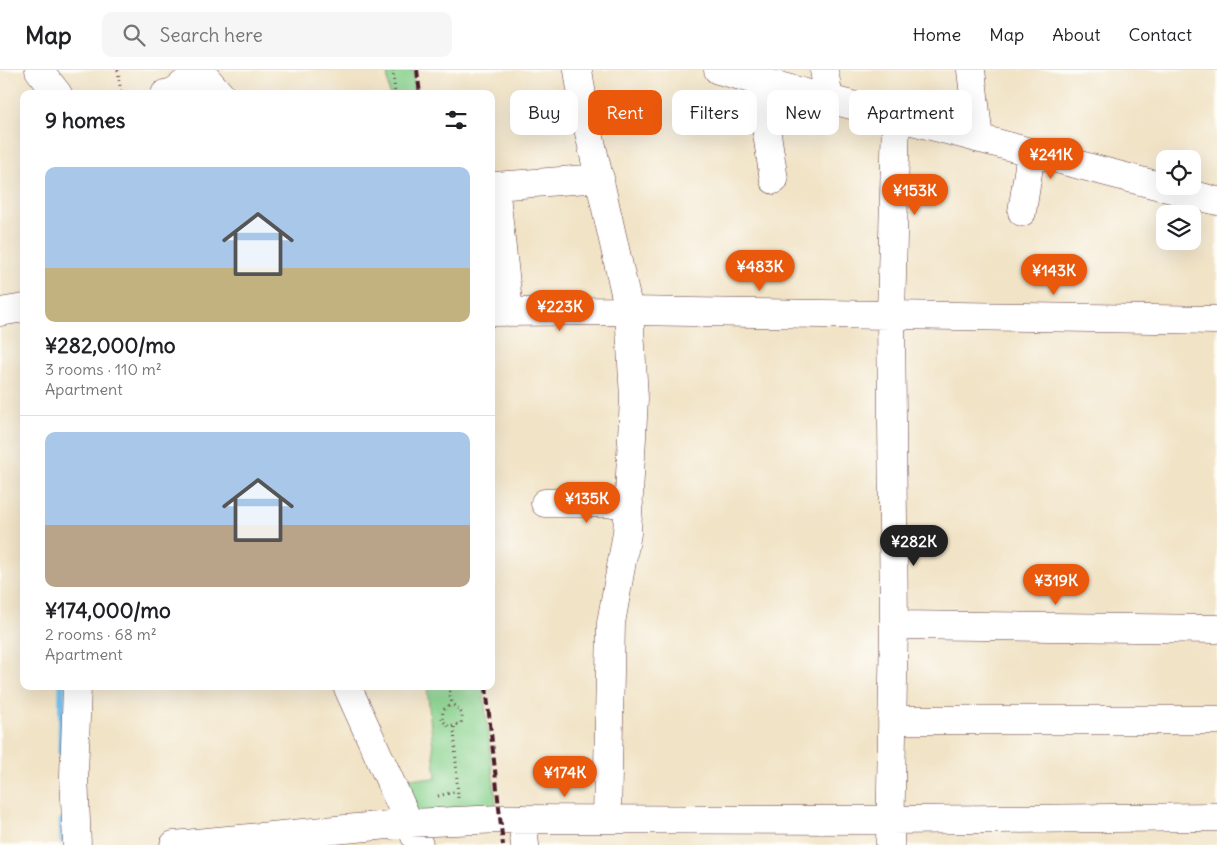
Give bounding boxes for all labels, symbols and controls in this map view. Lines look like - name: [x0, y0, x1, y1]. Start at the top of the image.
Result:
- search box: [102, 12, 452, 57]
- text: Map: [25, 20, 72, 50]
- icon: search: [120, 21, 148, 49]
- text: Search here: [160, 23, 263, 47]
- text: Home: [913, 23, 961, 46]
- text: Map: [989, 23, 1024, 46]
- text: About: [1052, 23, 1100, 46]
- text: Contact: [1128, 23, 1192, 46]
- chip: Buy: [510, 90, 578, 135]
- chip: Rent: [588, 90, 662, 135]
- chip: Filters: [672, 90, 757, 135]
- chip: New: [767, 90, 839, 135]
- chip: Apartment: [849, 90, 972, 135]
- icon: filters: [442, 106, 470, 134]
- text: 9 homes: [45, 107, 125, 134]
- pin: ¥241K: [1016, 138, 1086, 180]
- text: ¥241K: [1029, 144, 1073, 164]
- map controls: [1156, 150, 1201, 250]
- button: locate: [1156, 150, 1201, 195]
- pin: ¥153K: [880, 174, 950, 216]
- text: ¥153K: [893, 180, 937, 200]
- icon: home: [213, 199, 303, 289]
- button: layers: [1156, 205, 1201, 250]
- pin: ¥483K: [725, 250, 795, 292]
- pin: ¥143K: [1019, 254, 1089, 296]
- text: ¥483K: [737, 256, 783, 276]
- text: ¥143K: [1032, 260, 1076, 280]
- pin: ¥223K: [525, 290, 595, 332]
- text: ¥223K: [537, 296, 583, 316]
- text: ¥282,000/mo: [45, 332, 176, 359]
- text: 3 rooms · 110 m²: [45, 359, 162, 379]
- text: Apartment: [45, 379, 123, 399]
- icon: home: [213, 465, 303, 555]
- pin: ¥135K: [552, 482, 622, 524]
- text: ¥135K: [565, 488, 609, 508]
- pin: ¥282K: [879, 524, 949, 567]
- text: ¥282K: [891, 531, 937, 551]
- pin: ¥319K: [1021, 564, 1091, 606]
- text: ¥319K: [1034, 570, 1078, 590]
- text: ¥174,000/mo: [45, 597, 171, 624]
- text: 2 rooms · 68 m²: [45, 624, 157, 644]
- text: Apartment: [45, 644, 123, 664]
- pin: ¥174K: [530, 756, 600, 798]
- text: ¥174K: [544, 762, 586, 782]

